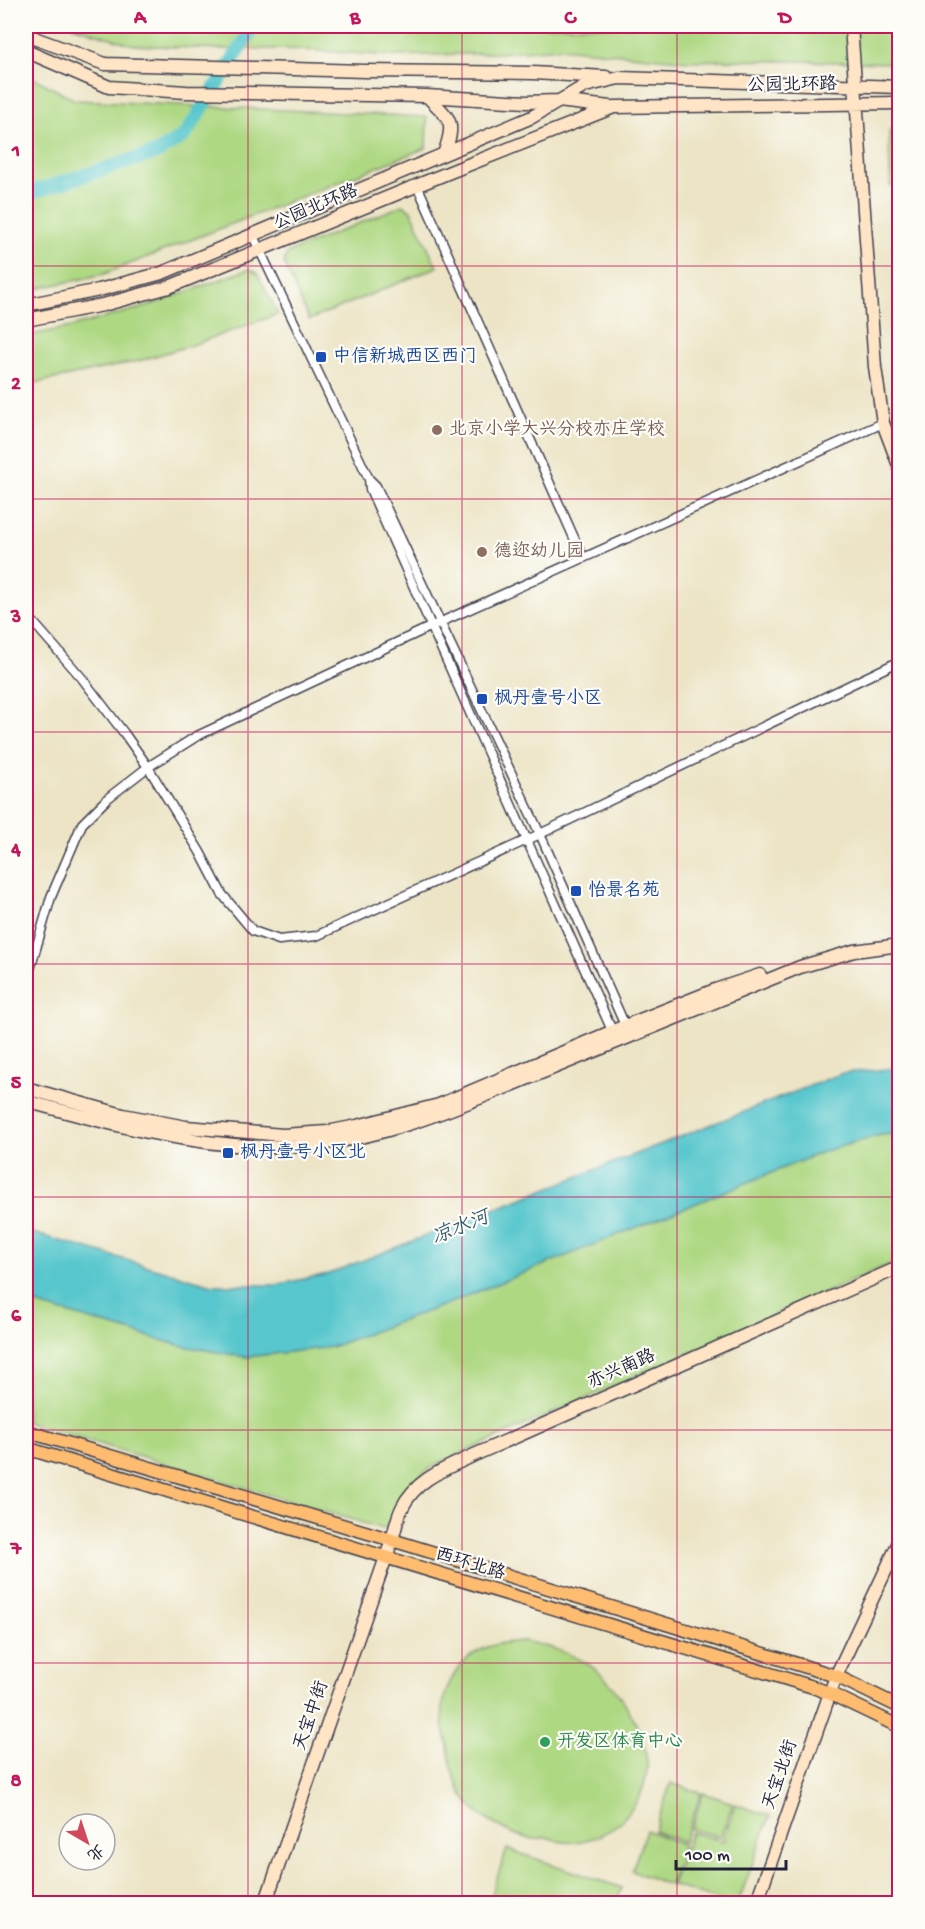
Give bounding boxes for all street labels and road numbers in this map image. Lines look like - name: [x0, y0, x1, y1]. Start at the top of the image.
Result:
- street label: 公园北环路: [747, 74, 837, 97]
- street label: 公园北环路: [270, 180, 362, 235]
- street label: 亦兴南路: [584, 1345, 659, 1394]
- street label: 西环北路: [433, 1543, 508, 1586]
- street label: 天宝中街: [289, 1678, 334, 1753]
- street label: 天宝北街: [758, 1737, 803, 1812]

